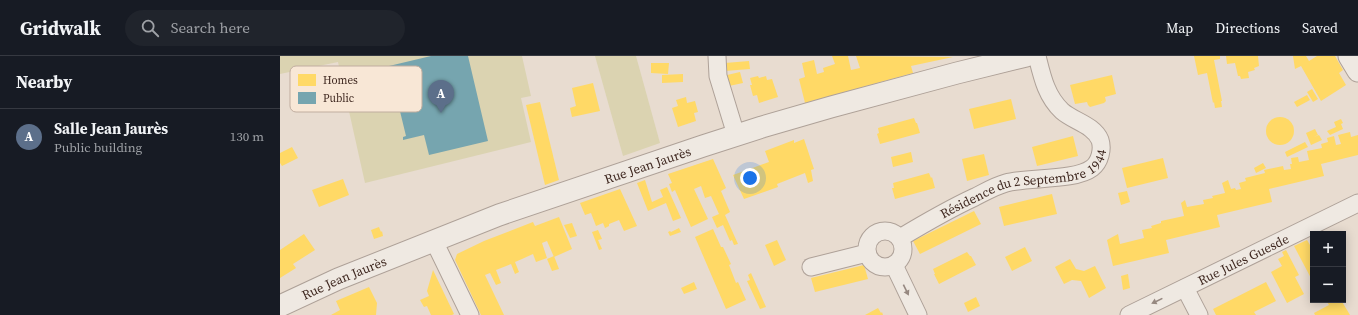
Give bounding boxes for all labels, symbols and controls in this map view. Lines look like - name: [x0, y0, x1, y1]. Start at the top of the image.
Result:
- search box: [125, 10, 405, 46]
- text: Gridwalk: [20, 15, 101, 41]
- icon: search: [139, 17, 161, 39]
- text: Search here: [171, 17, 250, 38]
- text: Map: [1166, 18, 1193, 38]
- text: Directions: [1215, 18, 1280, 38]
- text: Saved: [1302, 18, 1338, 38]
- legend: [290, 66, 422, 112]
- text: Nearby: [16, 70, 72, 94]
- text: Homes: [323, 73, 358, 88]
- pin: A: [428, 80, 454, 113]
- text: Public: [323, 91, 355, 106]
- text: Salle Jean Jaurès: [54, 118, 168, 139]
- text: A: [25, 128, 33, 145]
- text: 130 m: [230, 128, 264, 145]
- text: Public building: [54, 139, 142, 156]
- street label: Rue Jean Jaurès: [602, 143, 694, 188]
- street label: Résidence du 2 Septembre 1944: [937, 148, 1110, 222]
- your location: [740, 168, 760, 188]
- street label: Rue Jules Guesde: [1195, 230, 1292, 289]
- map controls: [1310, 231, 1346, 303]
- button: +: [1310, 231, 1346, 267]
- street label: Rue Jean Jaurès: [299, 253, 389, 304]
- button: −: [1310, 267, 1346, 303]
- one-way arrow: [903, 284, 909, 296]
- one-way arrow: [1151, 298, 1162, 304]

